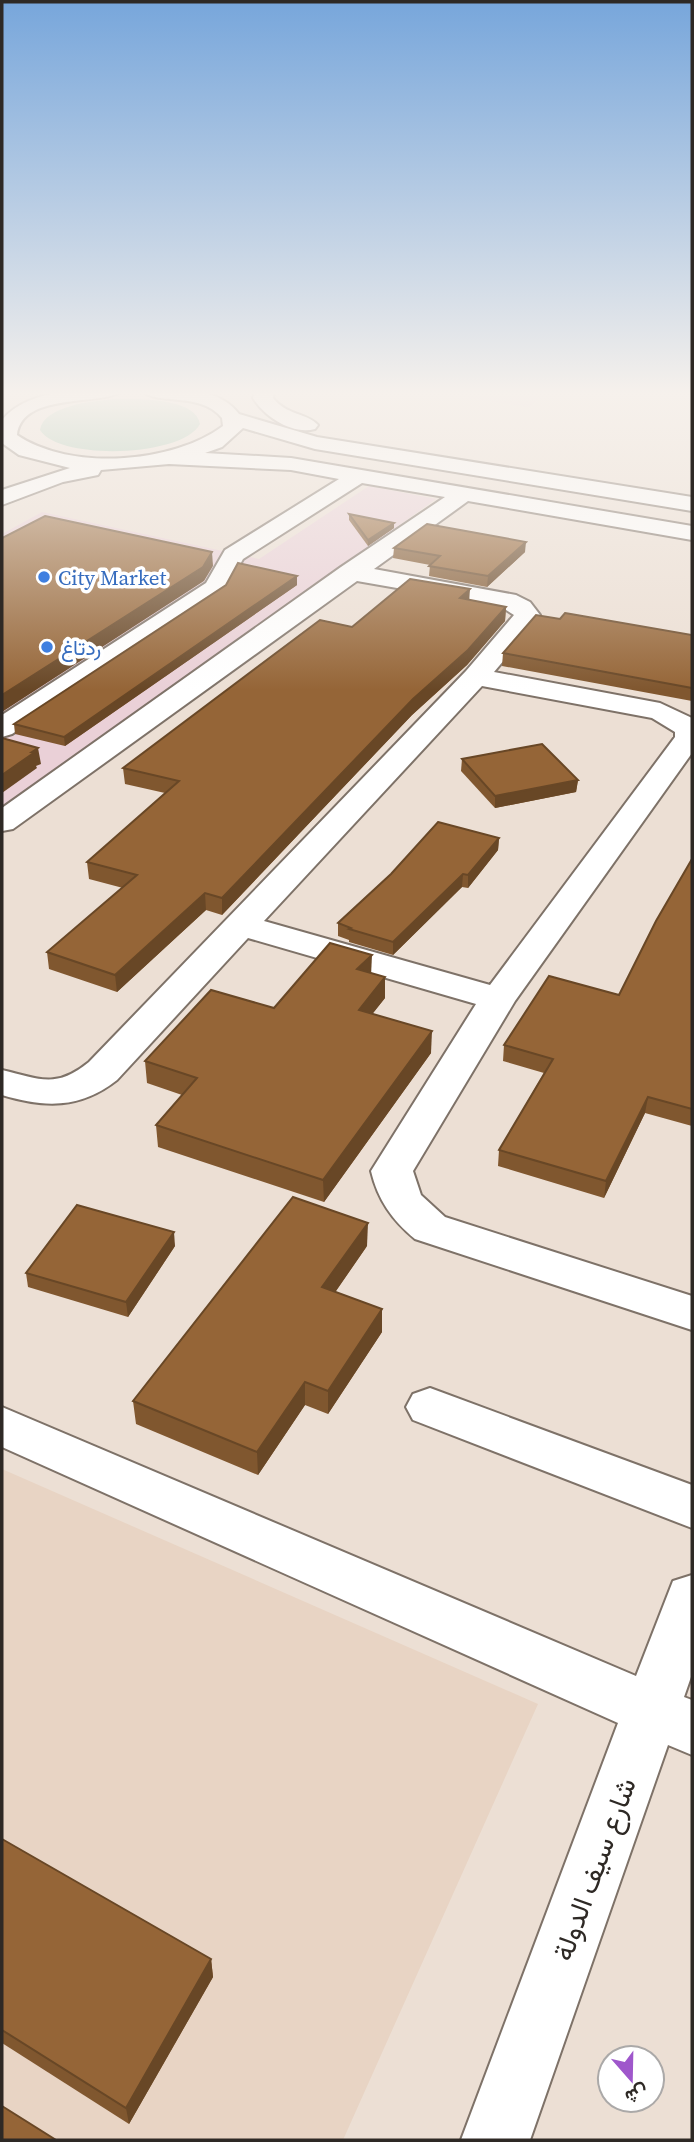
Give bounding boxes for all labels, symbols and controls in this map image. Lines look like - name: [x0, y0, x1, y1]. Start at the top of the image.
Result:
- place label: City Market: [58, 563, 167, 592]
- marker: City Market: [36, 569, 52, 585]
- place label: ردتاغ: [61, 633, 101, 662]
- marker: ردتاغ: [39, 639, 55, 655]
- street label: شارع سيف الدولة: [543, 1772, 645, 1966]
- north arrow: [596, 2044, 666, 2114]
- text: ش: [621, 2079, 652, 2111]

